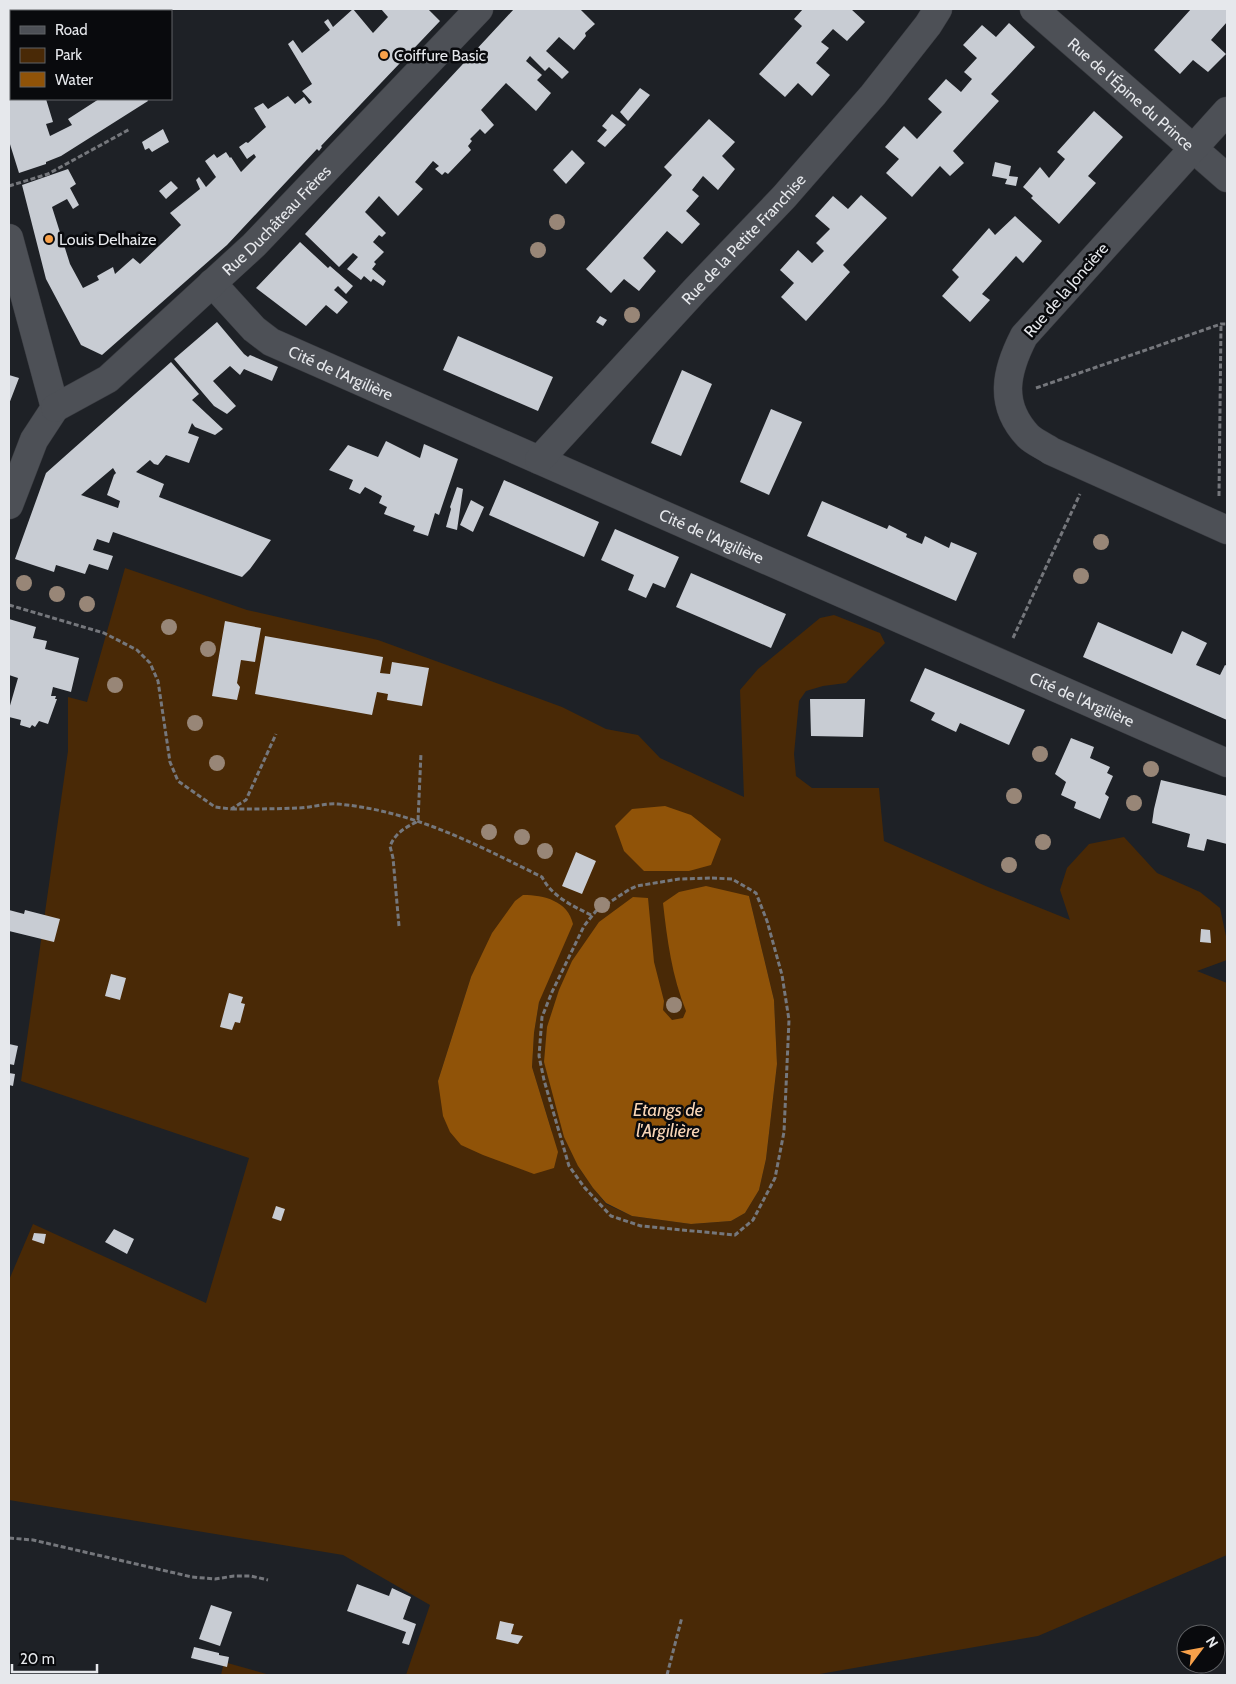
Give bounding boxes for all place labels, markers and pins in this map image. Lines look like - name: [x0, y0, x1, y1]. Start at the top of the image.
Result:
- place label: Coiffure Basic: [394, 46, 486, 65]
- marker: Coiffure Basic: [378, 49, 390, 61]
- place label: Louis Delhaize: [59, 230, 156, 249]
- marker: Louis Delhaize: [43, 233, 55, 245]

